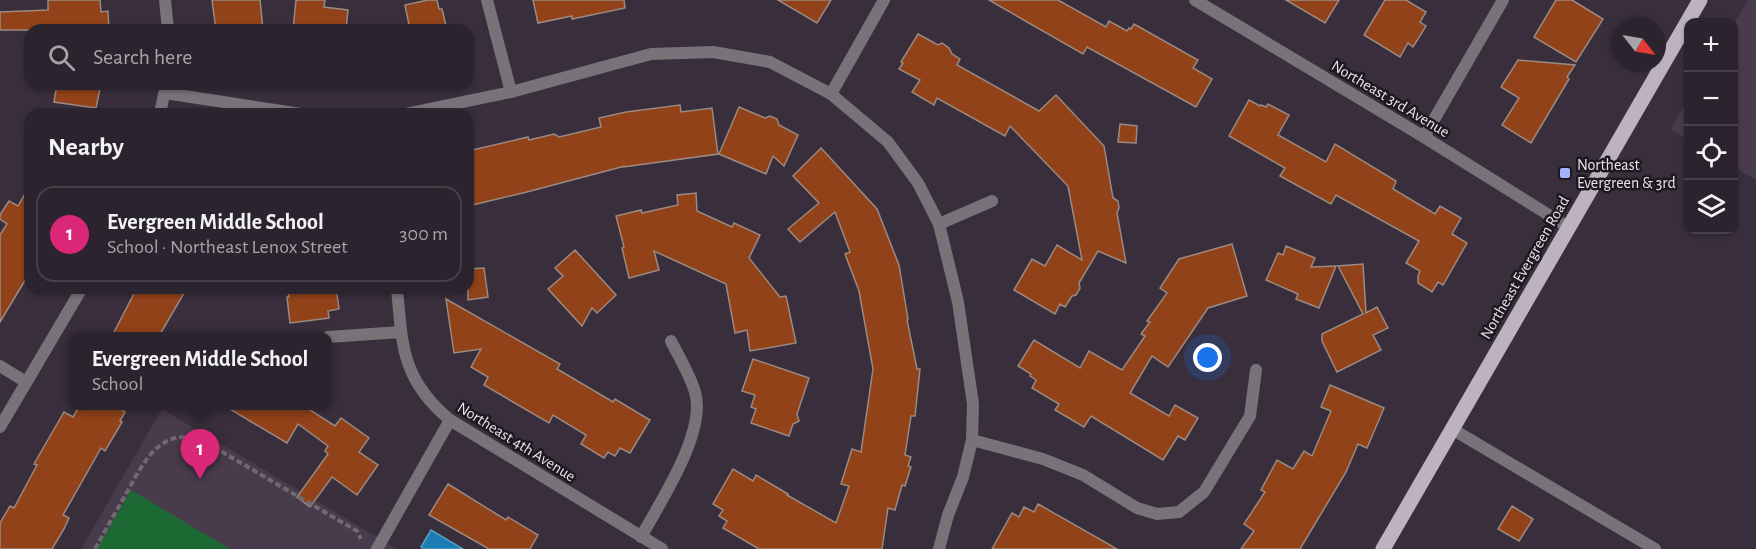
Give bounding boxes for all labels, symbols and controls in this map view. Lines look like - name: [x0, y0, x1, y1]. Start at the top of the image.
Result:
- north arrow: [1612, 18, 1666, 72]
- map controls: [1684, 18, 1738, 234]
- button: +: [1684, 18, 1738, 72]
- search box: [24, 24, 474, 90]
- icon: search: [45, 41, 78, 74]
- text: Search here: [93, 46, 192, 68]
- street label: Northeast 3rd Avenue: [1329, 57, 1452, 140]
- button: −: [1684, 72, 1738, 126]
- button: locate: [1684, 126, 1738, 180]
- text: Nearby: [48, 134, 124, 160]
- place label: Northeast Evergreen & 3rd: [1577, 157, 1676, 191]
- marker: Northeast Evergreen & 3rd: [1558, 166, 1572, 180]
- button: layers: [1684, 180, 1738, 234]
- street label: Northeast Evergreen Road: [1477, 193, 1572, 342]
- text: Evergreen Middle School: [107, 211, 324, 233]
- text: 1: [66, 224, 73, 244]
- text: 300 m: [399, 224, 448, 244]
- text: School · Northeast Lenox Street: [107, 237, 348, 257]
- popup: [68, 332, 332, 410]
- your location: [1193, 343, 1222, 372]
- text: Evergreen Middle School: [92, 348, 308, 370]
- text: School: [92, 374, 143, 394]
- street label: Northeast 4th Avenue: [455, 399, 578, 485]
- pin: 1: [180, 430, 220, 479]

